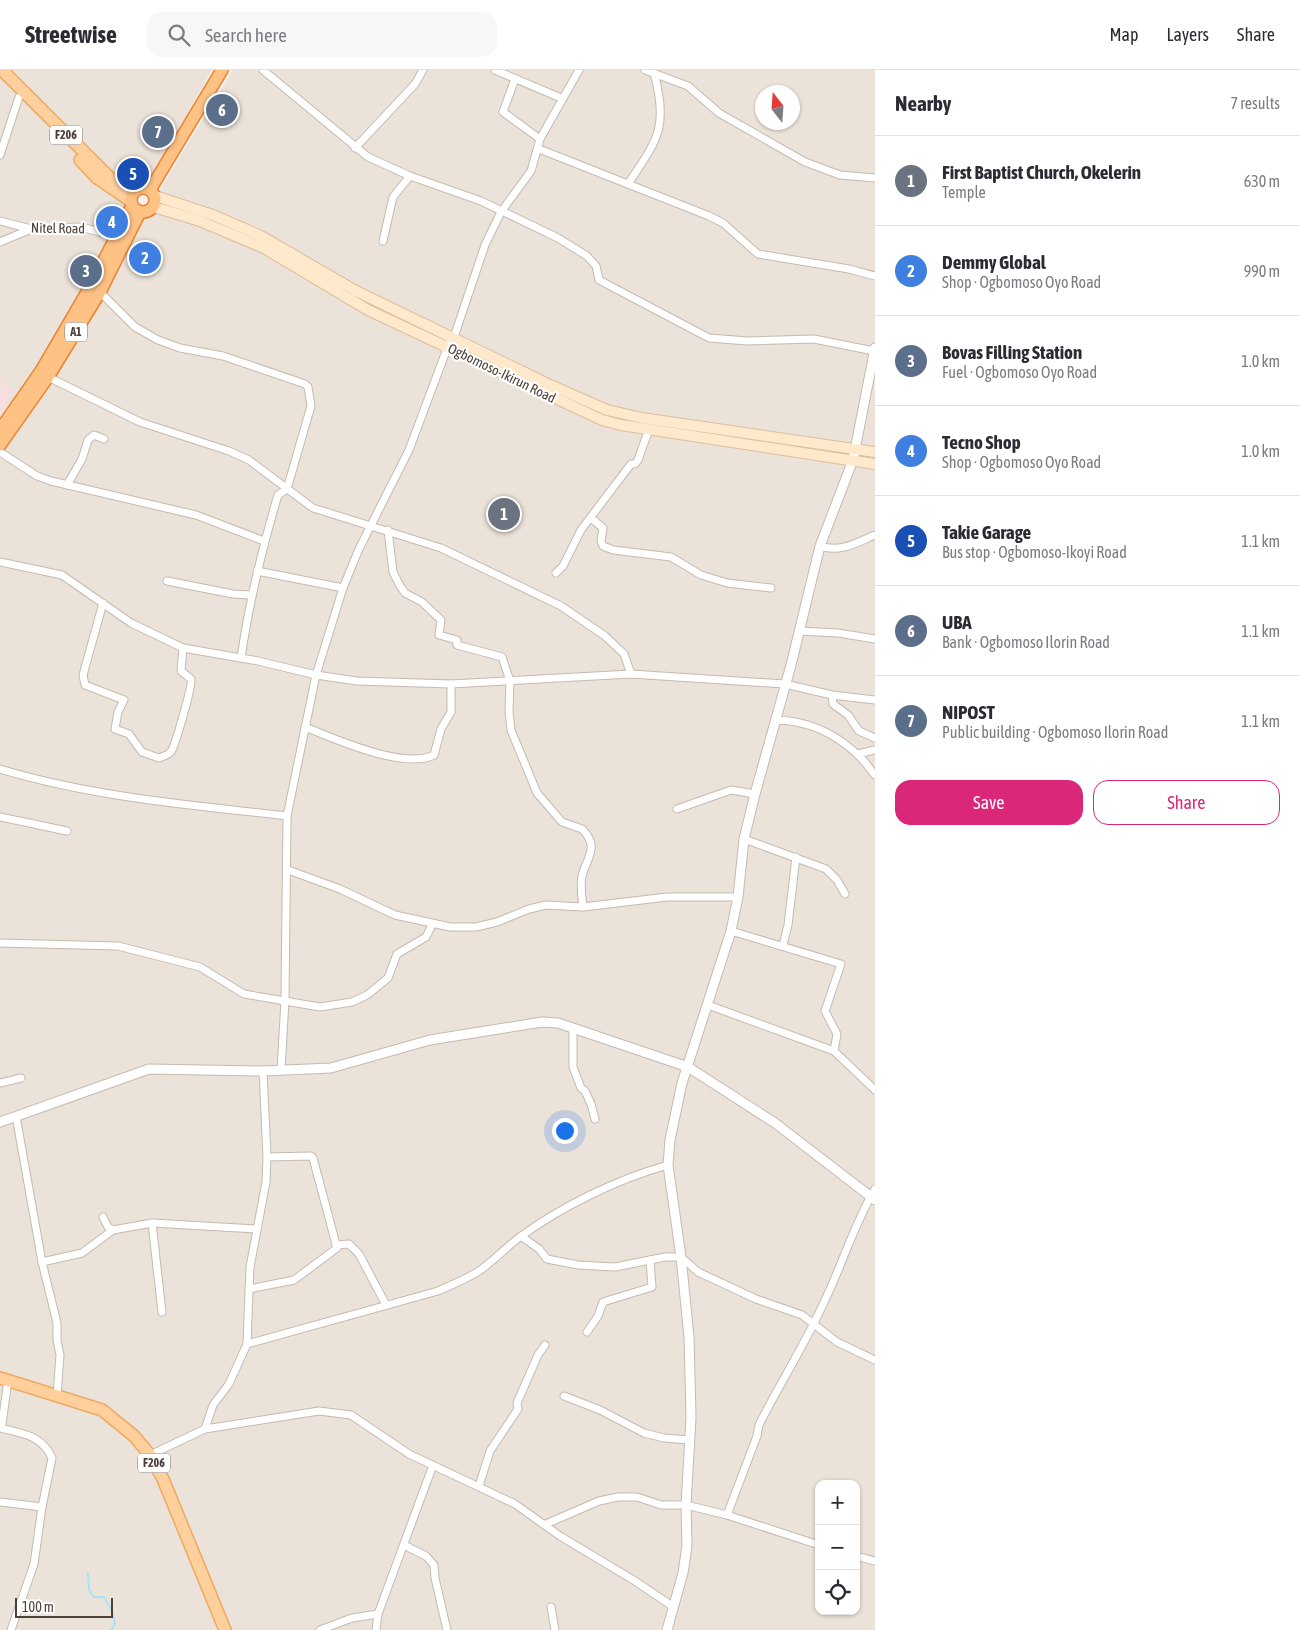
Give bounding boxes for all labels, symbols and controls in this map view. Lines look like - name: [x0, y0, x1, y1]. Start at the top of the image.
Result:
- search box: [147, 12, 497, 57]
- text: Streetwise: [25, 21, 117, 48]
- icon: search: [165, 21, 193, 49]
- text: Search here: [205, 24, 287, 46]
- text: Map: [1109, 24, 1138, 45]
- text: Layers: [1166, 24, 1209, 45]
- text: Share: [1237, 24, 1275, 45]
- north arrow: [755, 85, 800, 130]
- pin: 6: [206, 91, 238, 129]
- text: Nearby: [895, 91, 951, 115]
- text: 7 results: [1230, 94, 1280, 112]
- pin: 7: [142, 113, 174, 151]
- road number: F206: [50, 126, 82, 144]
- pin: 5: [117, 155, 149, 193]
- text: First Baptist Church, Okelerin: [942, 161, 1141, 183]
- text: 1: [907, 172, 915, 190]
- text: 630 m: [1244, 172, 1280, 190]
- text: Temple: [942, 183, 986, 201]
- pin: 4: [96, 203, 128, 241]
- street label: Nitel Road: [31, 220, 85, 236]
- pin: 2: [129, 239, 161, 277]
- text: Demmy Global: [942, 251, 1046, 273]
- pin: 3: [70, 252, 102, 290]
- text: 2: [907, 262, 915, 280]
- text: 990 m: [1244, 262, 1280, 280]
- text: Shop · Ogbomoso Oyo Road: [942, 273, 1101, 291]
- road number: A1: [65, 322, 87, 342]
- street label: Ogbomoso-Ikirun Road: [445, 340, 559, 406]
- text: Bovas Filling Station: [942, 341, 1082, 363]
- text: 3: [907, 352, 915, 370]
- text: 1.0 km: [1241, 352, 1280, 370]
- text: Fuel · Ogbomoso Oyo Road: [942, 363, 1097, 381]
- text: Tecno Shop: [942, 431, 1021, 453]
- text: 4: [907, 442, 915, 460]
- text: 1.0 km: [1241, 442, 1280, 460]
- text: Shop · Ogbomoso Oyo Road: [942, 453, 1101, 471]
- pin: 1: [488, 495, 520, 533]
- text: Takie Garage: [942, 521, 1031, 543]
- text: 5: [907, 532, 915, 550]
- text: 1.1 km: [1241, 532, 1280, 550]
- text: Bus stop · Ogbomoso-Ikoyi Road: [942, 543, 1127, 561]
- text: UBA: [942, 611, 972, 633]
- text: 6: [907, 622, 915, 640]
- text: 1.1 km: [1241, 622, 1280, 640]
- text: Bank · Ogbomoso Ilorin Road: [942, 633, 1110, 651]
- text: NIPOST: [942, 701, 995, 723]
- text: 7: [907, 712, 915, 730]
- text: 1.1 km: [1241, 712, 1280, 730]
- text: Public building · Ogbomoso Ilorin Road: [942, 723, 1168, 741]
- button: Save: [895, 780, 1083, 825]
- button: Share: [1093, 780, 1280, 825]
- your location: [552, 1118, 578, 1144]
- road number: F206: [138, 1454, 170, 1472]
- map controls: [815, 1480, 860, 1615]
- button: +: [815, 1480, 860, 1525]
- button: −: [815, 1525, 860, 1570]
- button: locate: [815, 1570, 860, 1615]
- scale bar: [15, 1595, 112, 1618]
- text: 100 m: [22, 1599, 54, 1615]

